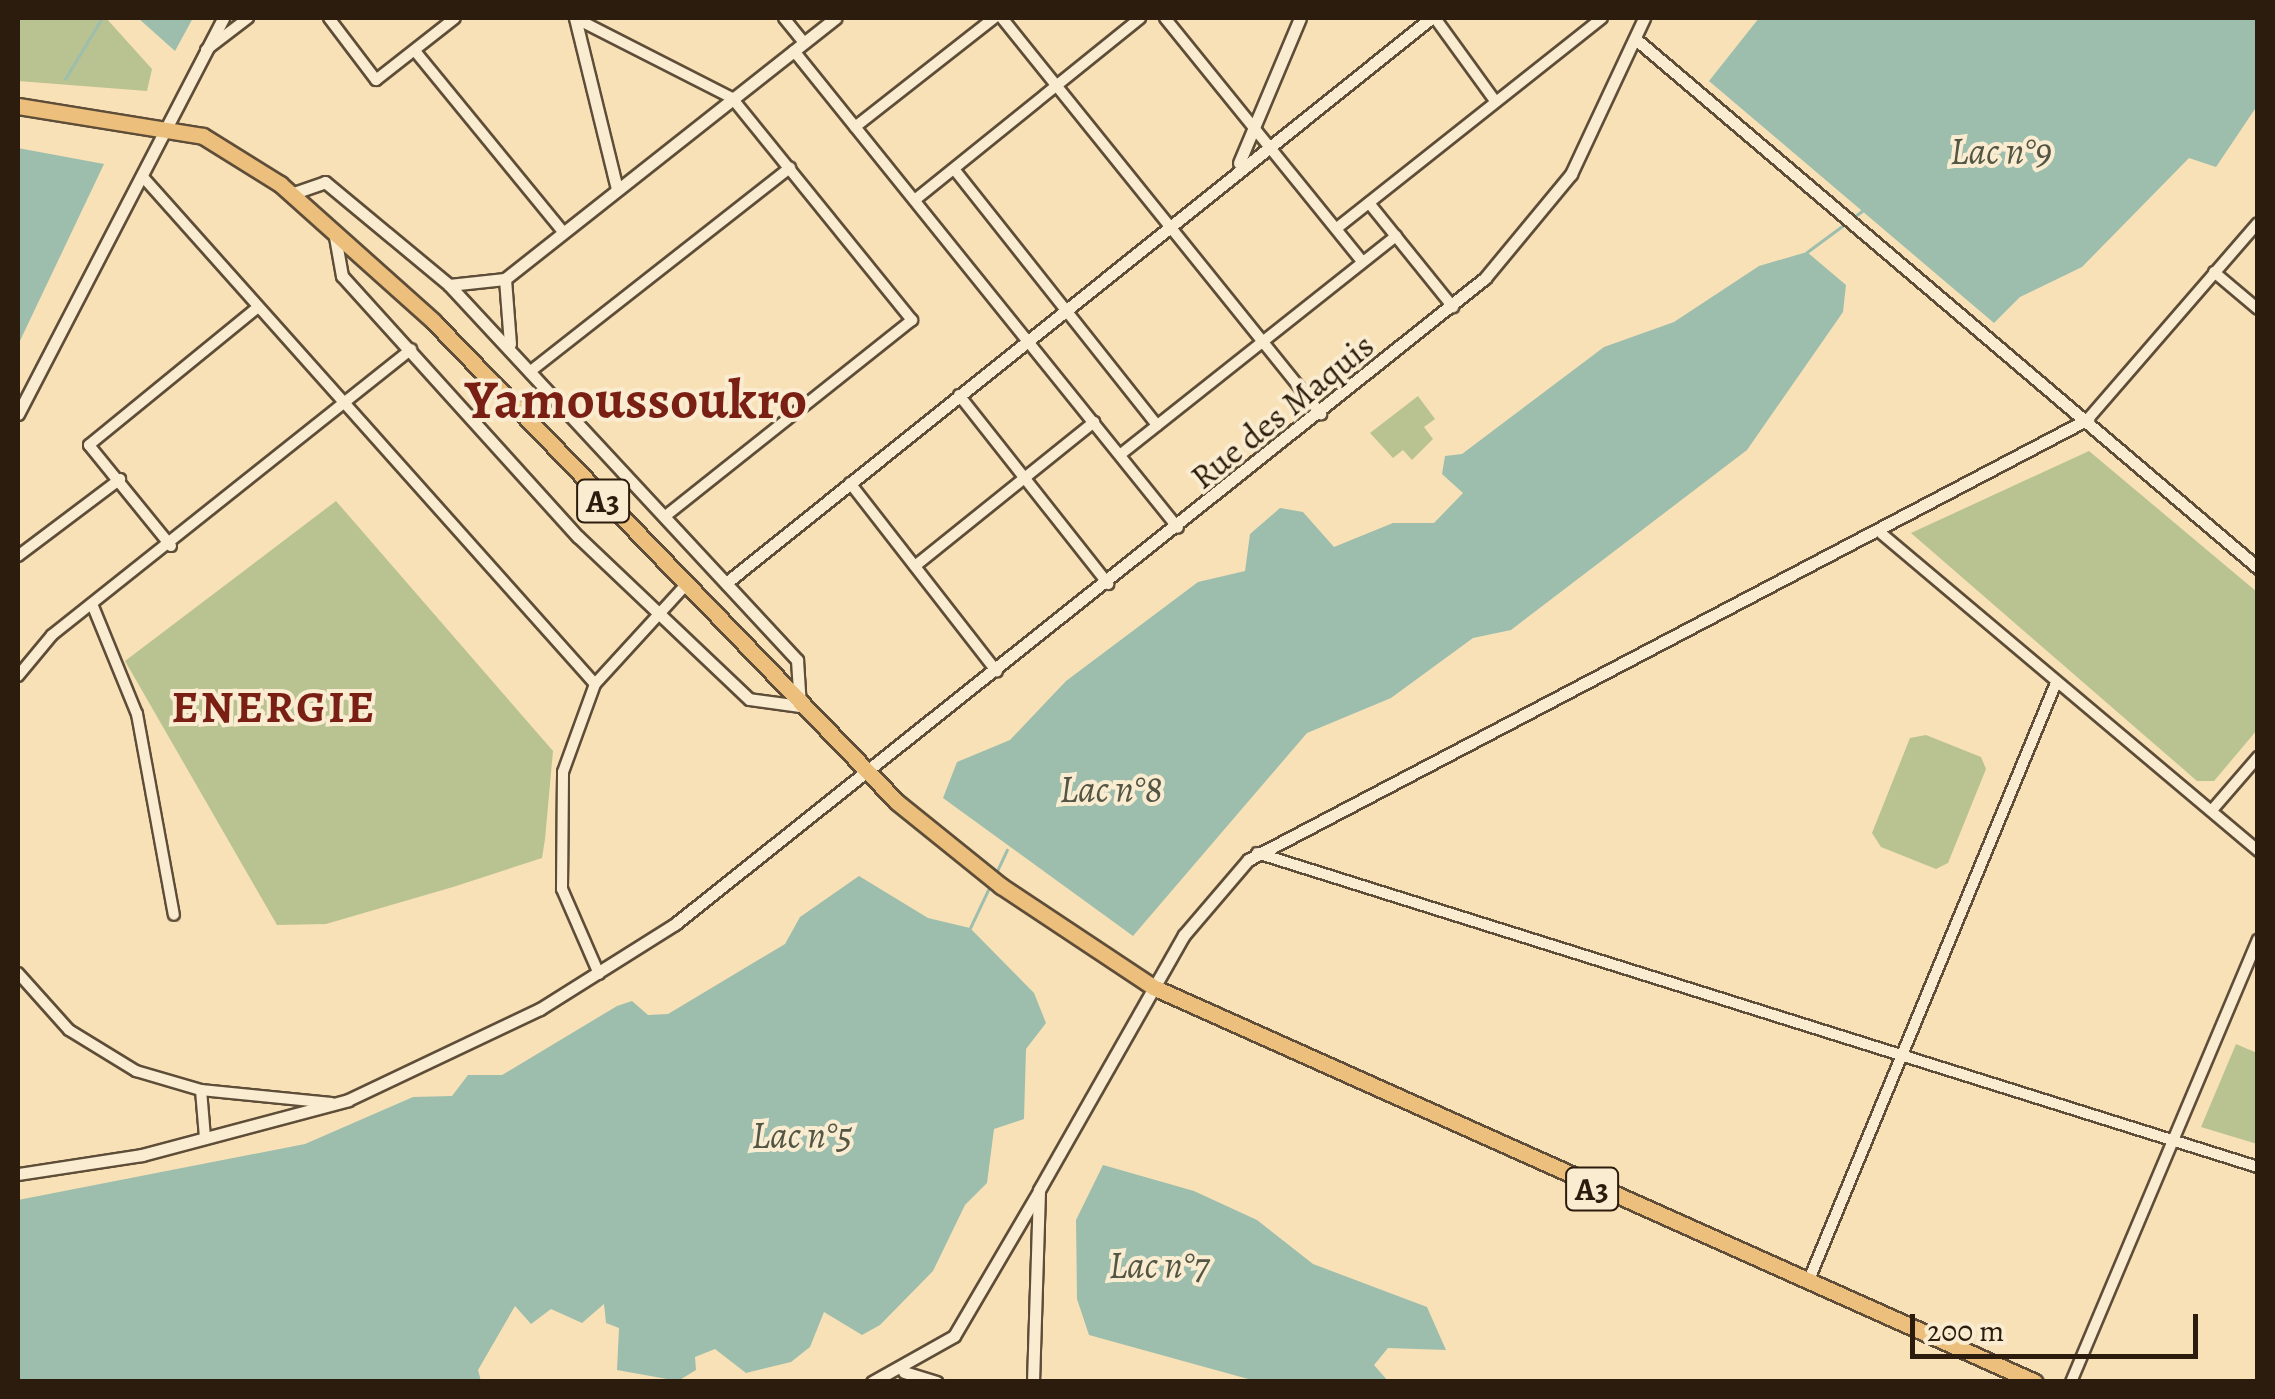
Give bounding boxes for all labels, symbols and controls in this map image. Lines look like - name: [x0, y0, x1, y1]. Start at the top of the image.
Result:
- water label: Lac n°9: [1950, 129, 2052, 175]
- street label: Rue des Maquis: [1182, 324, 1382, 498]
- district label: Yamoussoukro: [465, 367, 807, 433]
- road number: A3: [576, 474, 630, 528]
- district label: ENERGIE: [172, 681, 376, 735]
- water label: Lac n°8: [1059, 767, 1163, 813]
- water label: Lac n°5: [751, 1113, 853, 1159]
- road number: A3: [1564, 1162, 1620, 1216]
- water label: Lac n°7: [1109, 1243, 1209, 1289]
- scale bar: [1915, 1294, 2202, 1356]
- text: 200 m: [1927, 1311, 2004, 1351]

